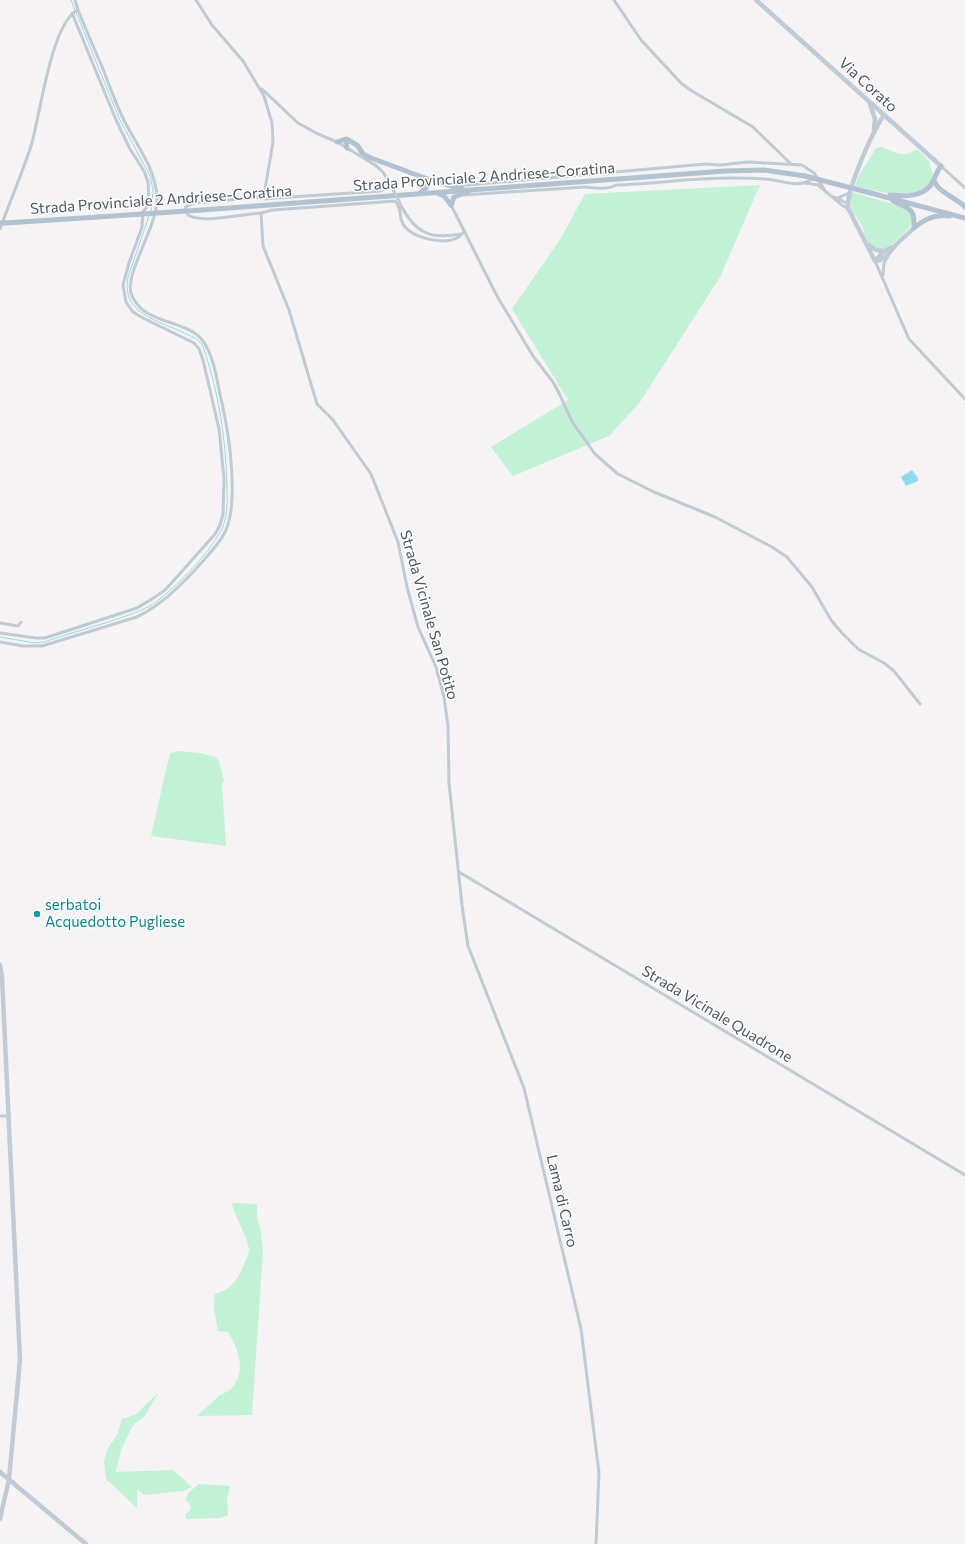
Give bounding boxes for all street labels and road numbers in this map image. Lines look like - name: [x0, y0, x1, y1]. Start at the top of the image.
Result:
- street label: Via Corato: [835, 54, 901, 116]
- street label: Strada Provinciale 2 Andriese-Coratina: [352, 159, 616, 195]
- street label: Strada Provinciale 2 Andriese-Coratina: [29, 182, 293, 218]
- street label: Strada Vicinale San Potito: [396, 528, 462, 702]
- street label: Strada Vicinale Quadrone: [638, 962, 796, 1066]
- street label: Lama di Carro: [543, 1153, 581, 1249]

